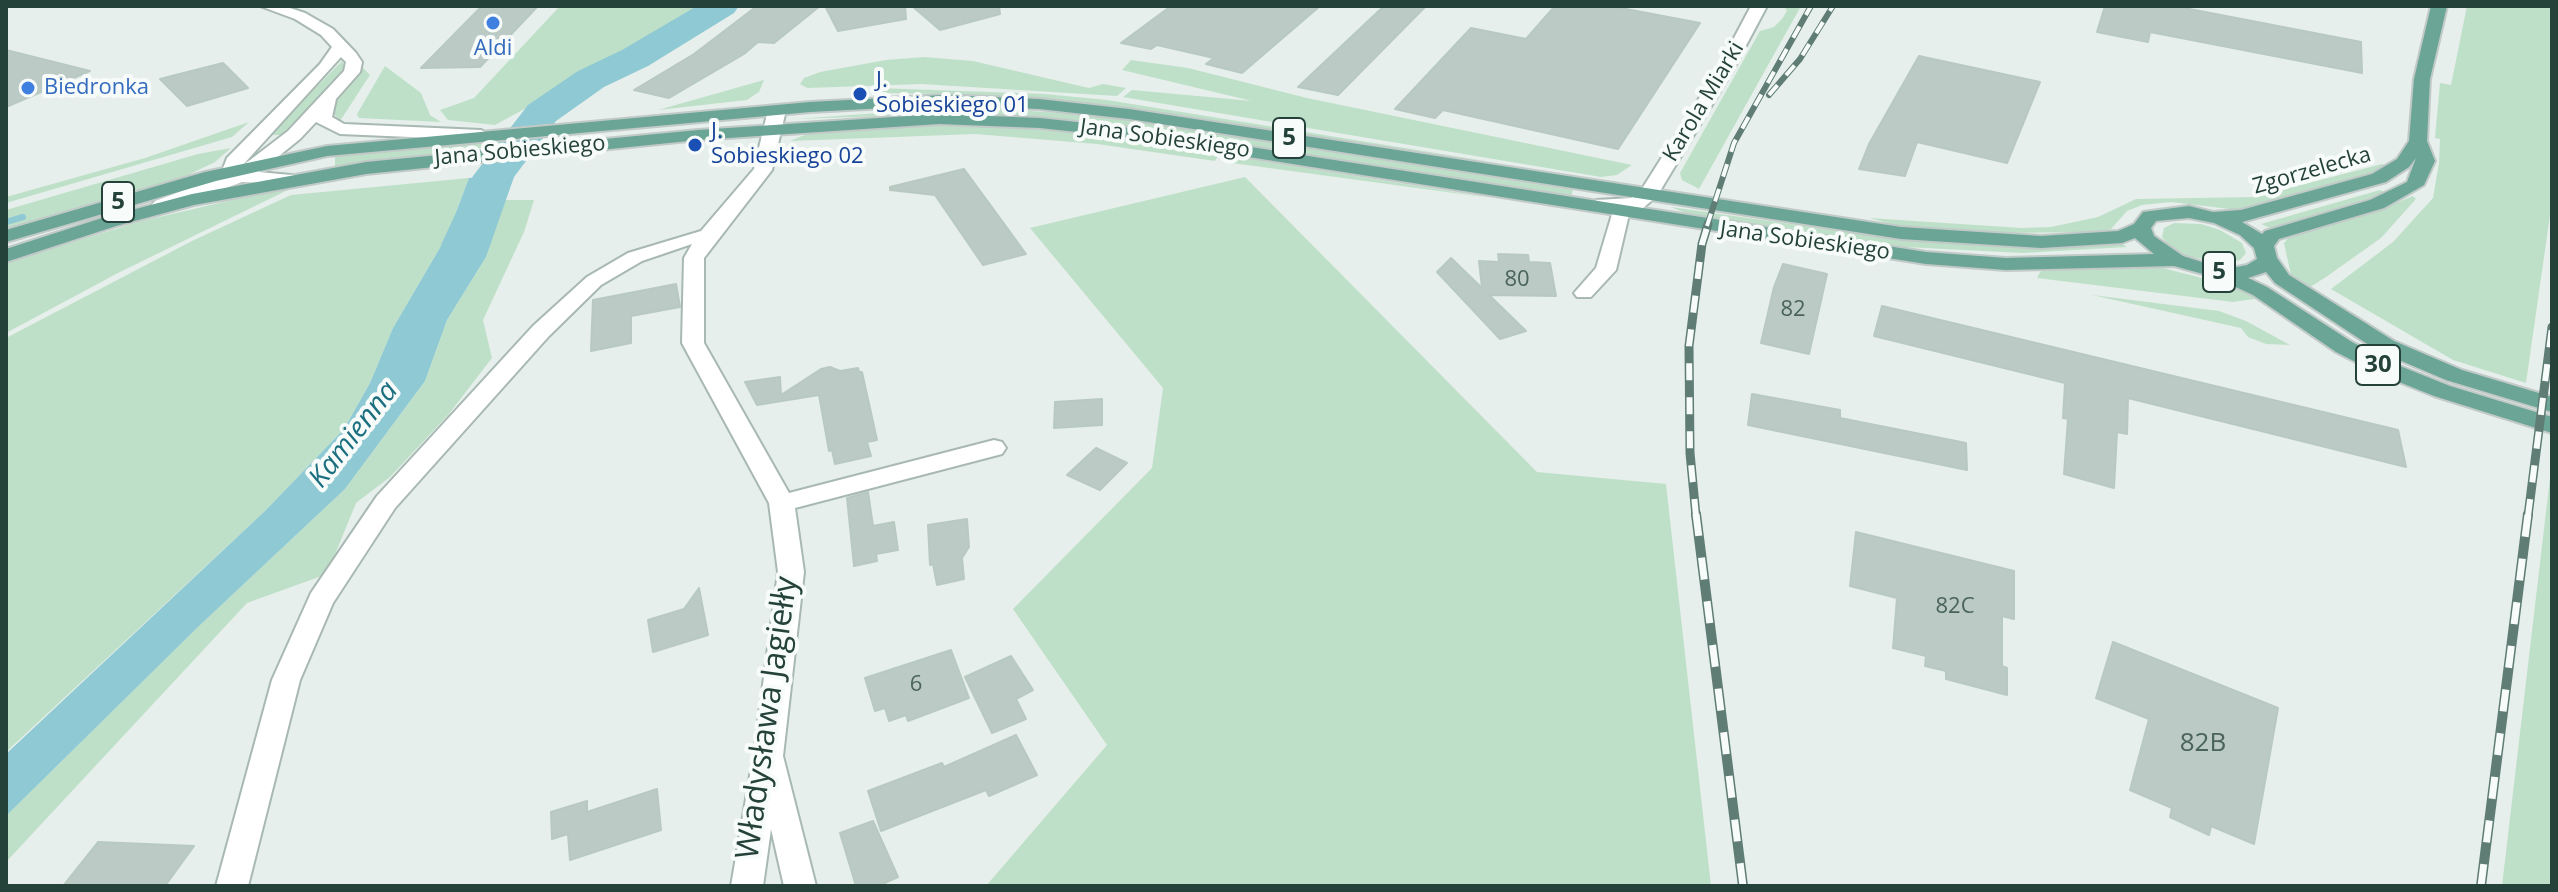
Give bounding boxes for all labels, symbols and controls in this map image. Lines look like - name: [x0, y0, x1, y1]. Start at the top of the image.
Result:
- marker: Aldi: [484, 14, 502, 32]
- place label: Aldi: [474, 36, 512, 62]
- street label: Karola Miarki: [1658, 37, 1750, 167]
- place label: J. Sobieskiego 01: [876, 68, 1029, 120]
- place label: Biedronka: [44, 75, 149, 101]
- marker: Biedronka: [19, 79, 37, 97]
- marker: J. Sobieskiego 01: [851, 85, 869, 103]
- street label: Jana Sobieskiego: [1078, 114, 1252, 164]
- road number: 5: [1273, 118, 1305, 158]
- place label: J. Sobieskiego 02: [711, 119, 864, 170]
- street label: Jana Sobieskiego: [433, 130, 607, 172]
- marker: J. Sobieskiego 02: [686, 136, 704, 154]
- street label: Zgorzelecka: [2250, 142, 2374, 200]
- road number: 5: [102, 182, 134, 222]
- street label: Jana Sobieskiego: [1718, 216, 1892, 266]
- road number: 5: [2203, 252, 2235, 292]
- house number: 80: [1504, 267, 1530, 293]
- house number: 82: [1780, 297, 1806, 323]
- road number: 30: [2356, 345, 2400, 385]
- water label: Kamienna: [302, 375, 406, 495]
- street label: Władysława Jagiełły: [729, 574, 807, 862]
- house number: 82C: [1935, 594, 1975, 620]
- house number: 6: [910, 672, 922, 698]
- house number: 82B: [2180, 728, 2226, 760]

